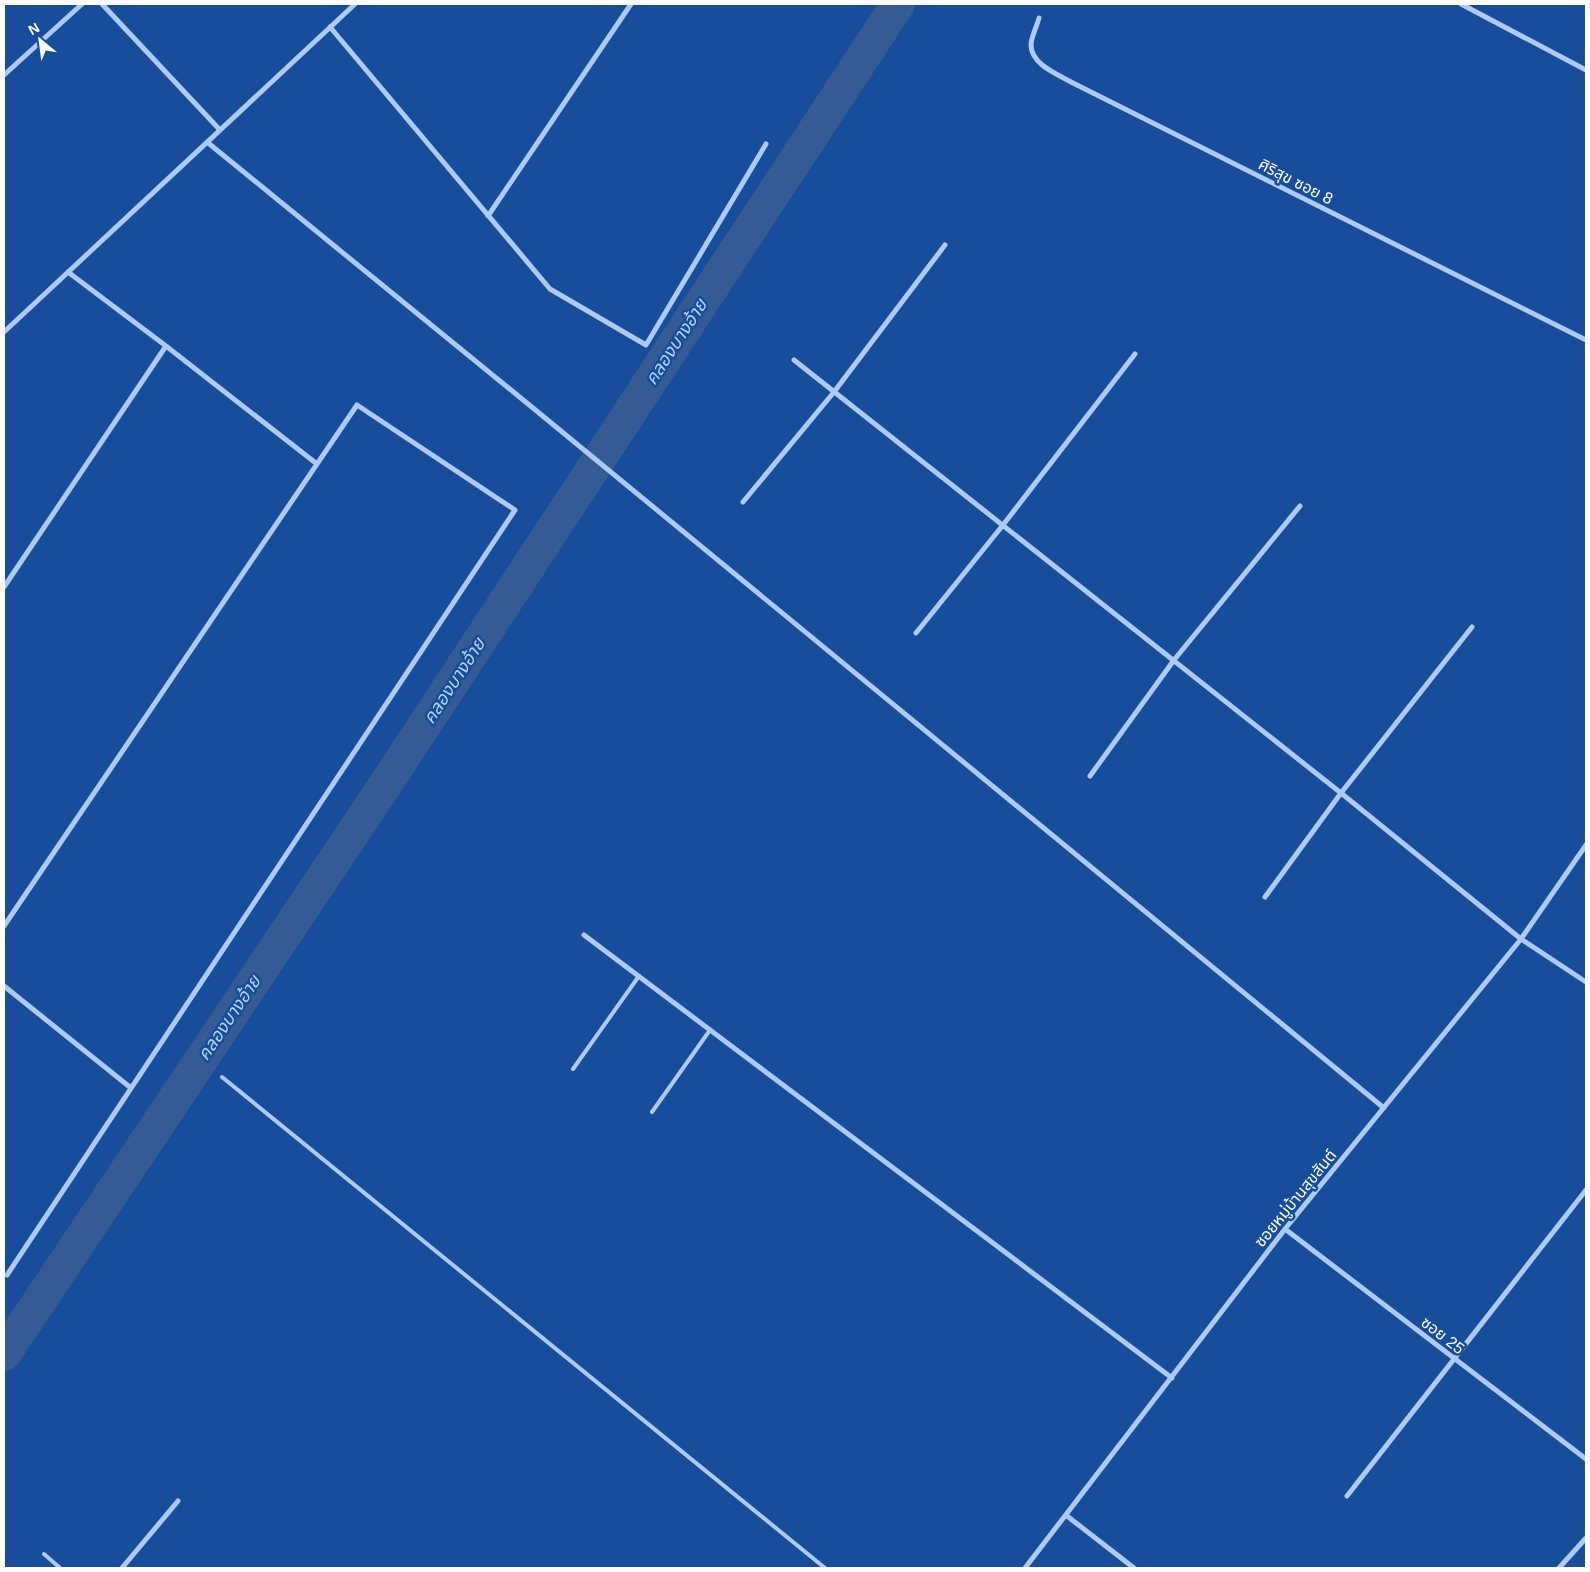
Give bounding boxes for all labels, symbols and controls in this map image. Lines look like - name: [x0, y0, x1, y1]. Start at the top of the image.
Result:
- north arrow: [15, 15, 65, 65]
- text: N: [25, 19, 42, 38]
- street label: ศิริสุข ซอย 8: [1255, 155, 1336, 208]
- water label: คลองบางอ้าย: [641, 295, 712, 388]
- water label: คลองบางอ้าย: [419, 634, 490, 727]
- water label: คลองบางอ้าย: [193, 971, 265, 1064]
- street label: ซอยหมู่บ้านสุขสันต์: [1251, 1146, 1340, 1251]
- street label: ซอย 25: [1418, 1313, 1468, 1357]

